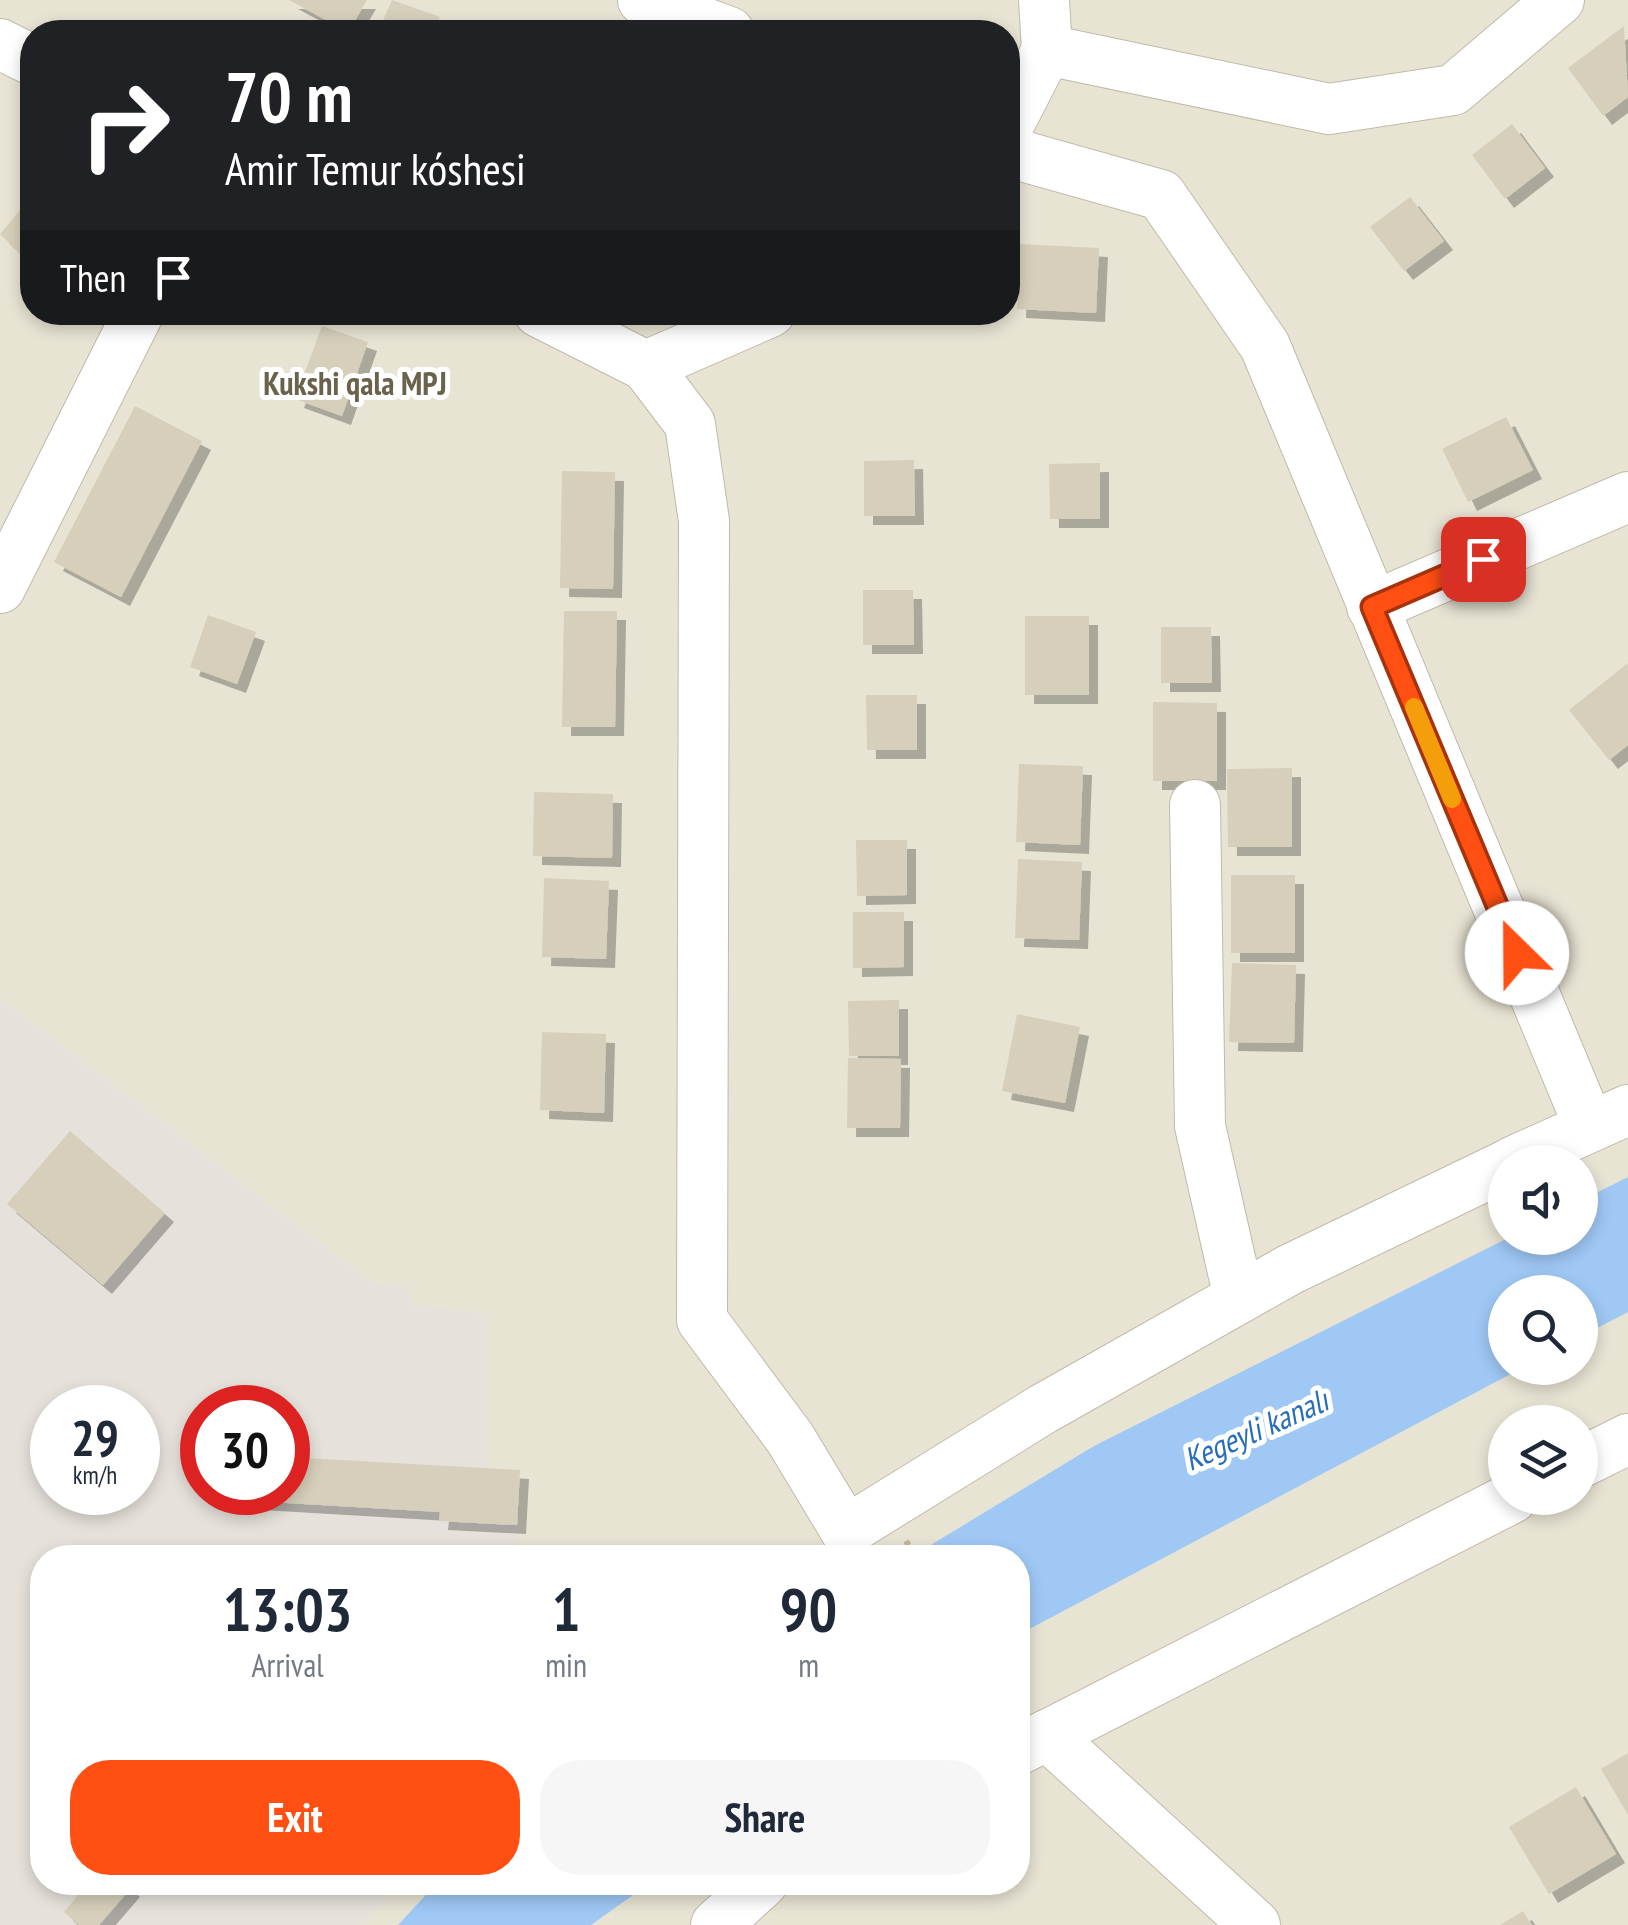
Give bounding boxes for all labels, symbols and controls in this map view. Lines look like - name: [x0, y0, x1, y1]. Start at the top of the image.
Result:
- text: 70 m: [225, 51, 353, 141]
- icon: right: [60, 60, 190, 190]
- text: Amir Temur kóshesi: [225, 139, 526, 197]
- icon: arrive: [146, 250, 201, 305]
- text: Then: [60, 253, 126, 302]
- district label: Kukshi qala MPJ: [263, 362, 447, 404]
- pin: [1441, 517, 1526, 602]
- icon: arrive: [1456, 532, 1511, 587]
- position arrow: [1465, 901, 1569, 1005]
- map controls: [1488, 1145, 1598, 1515]
- button: sound: [1488, 1145, 1598, 1255]
- button: search: [1488, 1275, 1598, 1385]
- water label: Kegeyli kanalı: [1177, 1378, 1336, 1480]
- speed limit sign: 30: [180, 1385, 310, 1515]
- text: 29: [71, 1405, 119, 1470]
- button: layers: [1488, 1405, 1598, 1515]
- text: km/h: [73, 1459, 117, 1491]
- text: 13:03: [223, 1570, 353, 1648]
- text: 1: [552, 1570, 581, 1648]
- text: 90: [780, 1570, 837, 1648]
- text: Arrival: [251, 1644, 324, 1686]
- text: min: [545, 1644, 587, 1686]
- text: m: [798, 1644, 819, 1686]
- button: Exit: [70, 1760, 520, 1875]
- button: Share: [540, 1760, 990, 1875]

